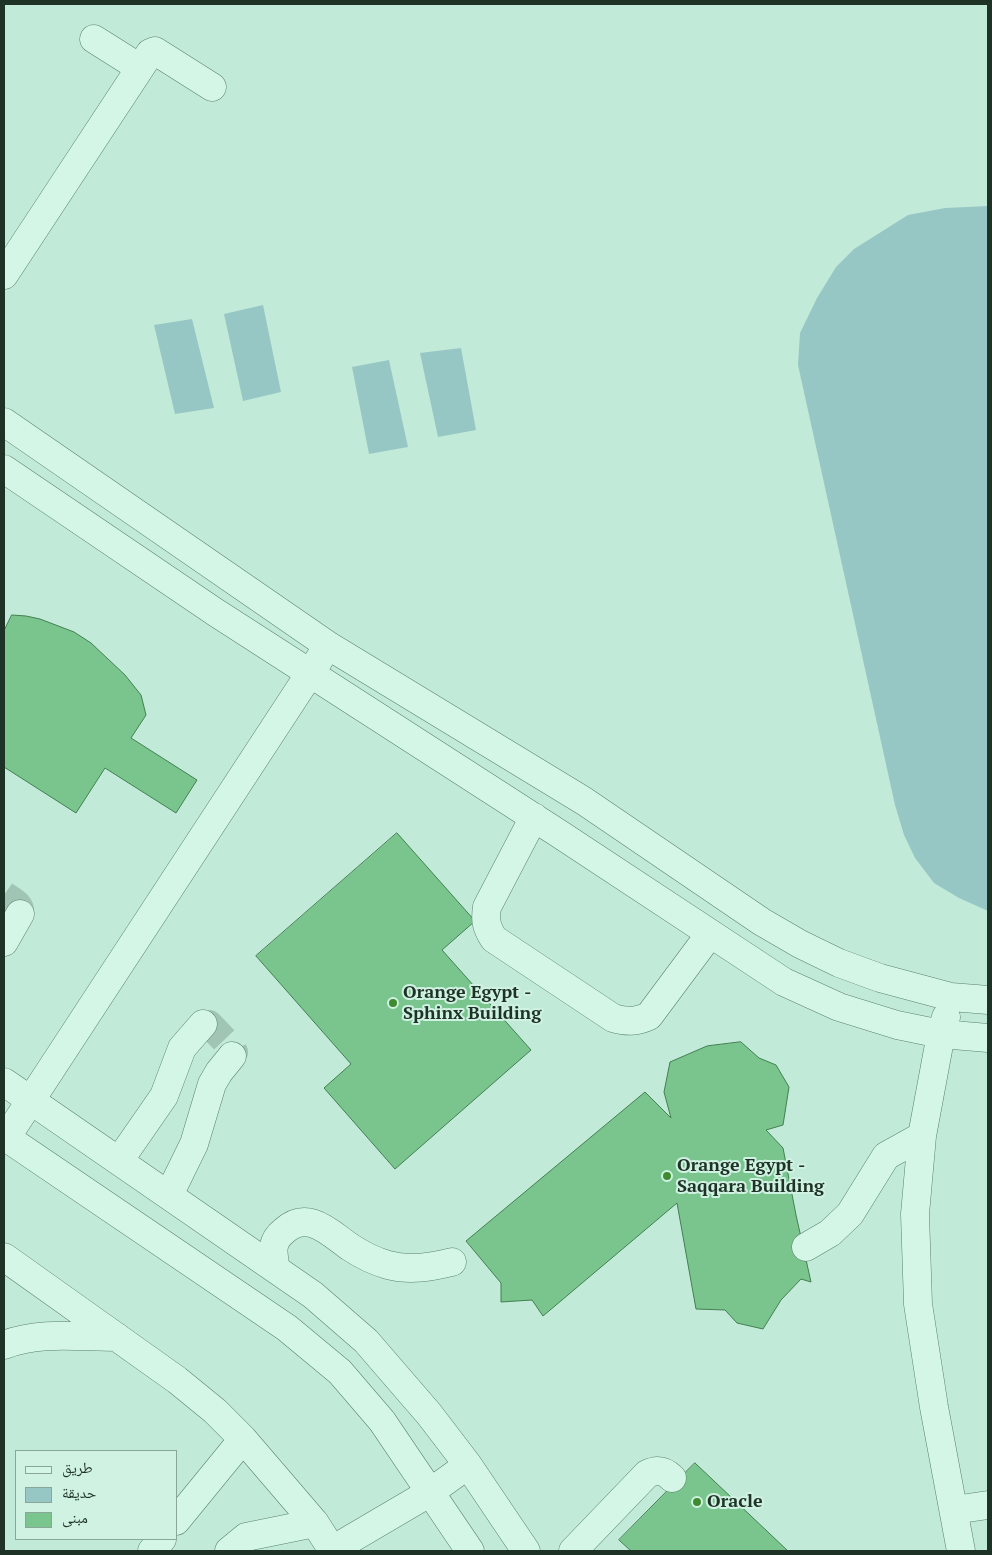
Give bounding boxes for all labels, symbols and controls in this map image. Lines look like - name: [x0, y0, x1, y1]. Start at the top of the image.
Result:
- place label: Orange Egypt - Sphinx Building: [403, 982, 541, 1024]
- marker: Orange Egypt - Sphinx Building: [387, 997, 399, 1009]
- place label: Orange Egypt - Saqqara Building: [677, 1155, 824, 1198]
- marker: Orange Egypt - Saqqara Building: [661, 1170, 673, 1182]
- legend: [15, 1450, 178, 1540]
- text: طريق: [62, 1457, 93, 1477]
- text: حديقة: [62, 1482, 96, 1502]
- place label: Oracle: [707, 1491, 763, 1513]
- marker: Oracle: [691, 1496, 703, 1508]
- text: مبنى: [62, 1507, 88, 1527]

